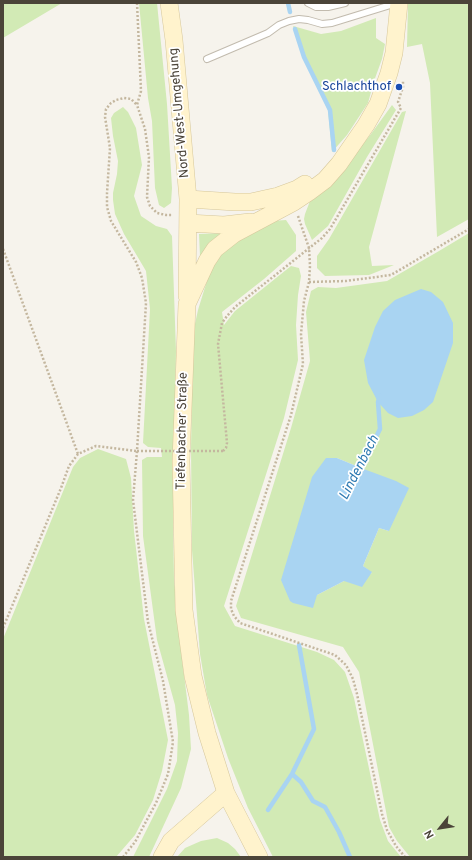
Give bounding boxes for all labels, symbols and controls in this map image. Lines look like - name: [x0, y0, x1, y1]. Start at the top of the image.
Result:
- street label: Nord-West-Umgehung: [167, 47, 193, 179]
- place label: Schlachthof: [322, 79, 391, 95]
- marker: Schlachthof: [394, 82, 404, 92]
- street label: Tiefenbacher Straße: [174, 372, 192, 490]
- water label: Lindenbach: [337, 433, 383, 503]
- north arrow: [420, 808, 460, 848]
- text: N: [422, 827, 438, 841]

